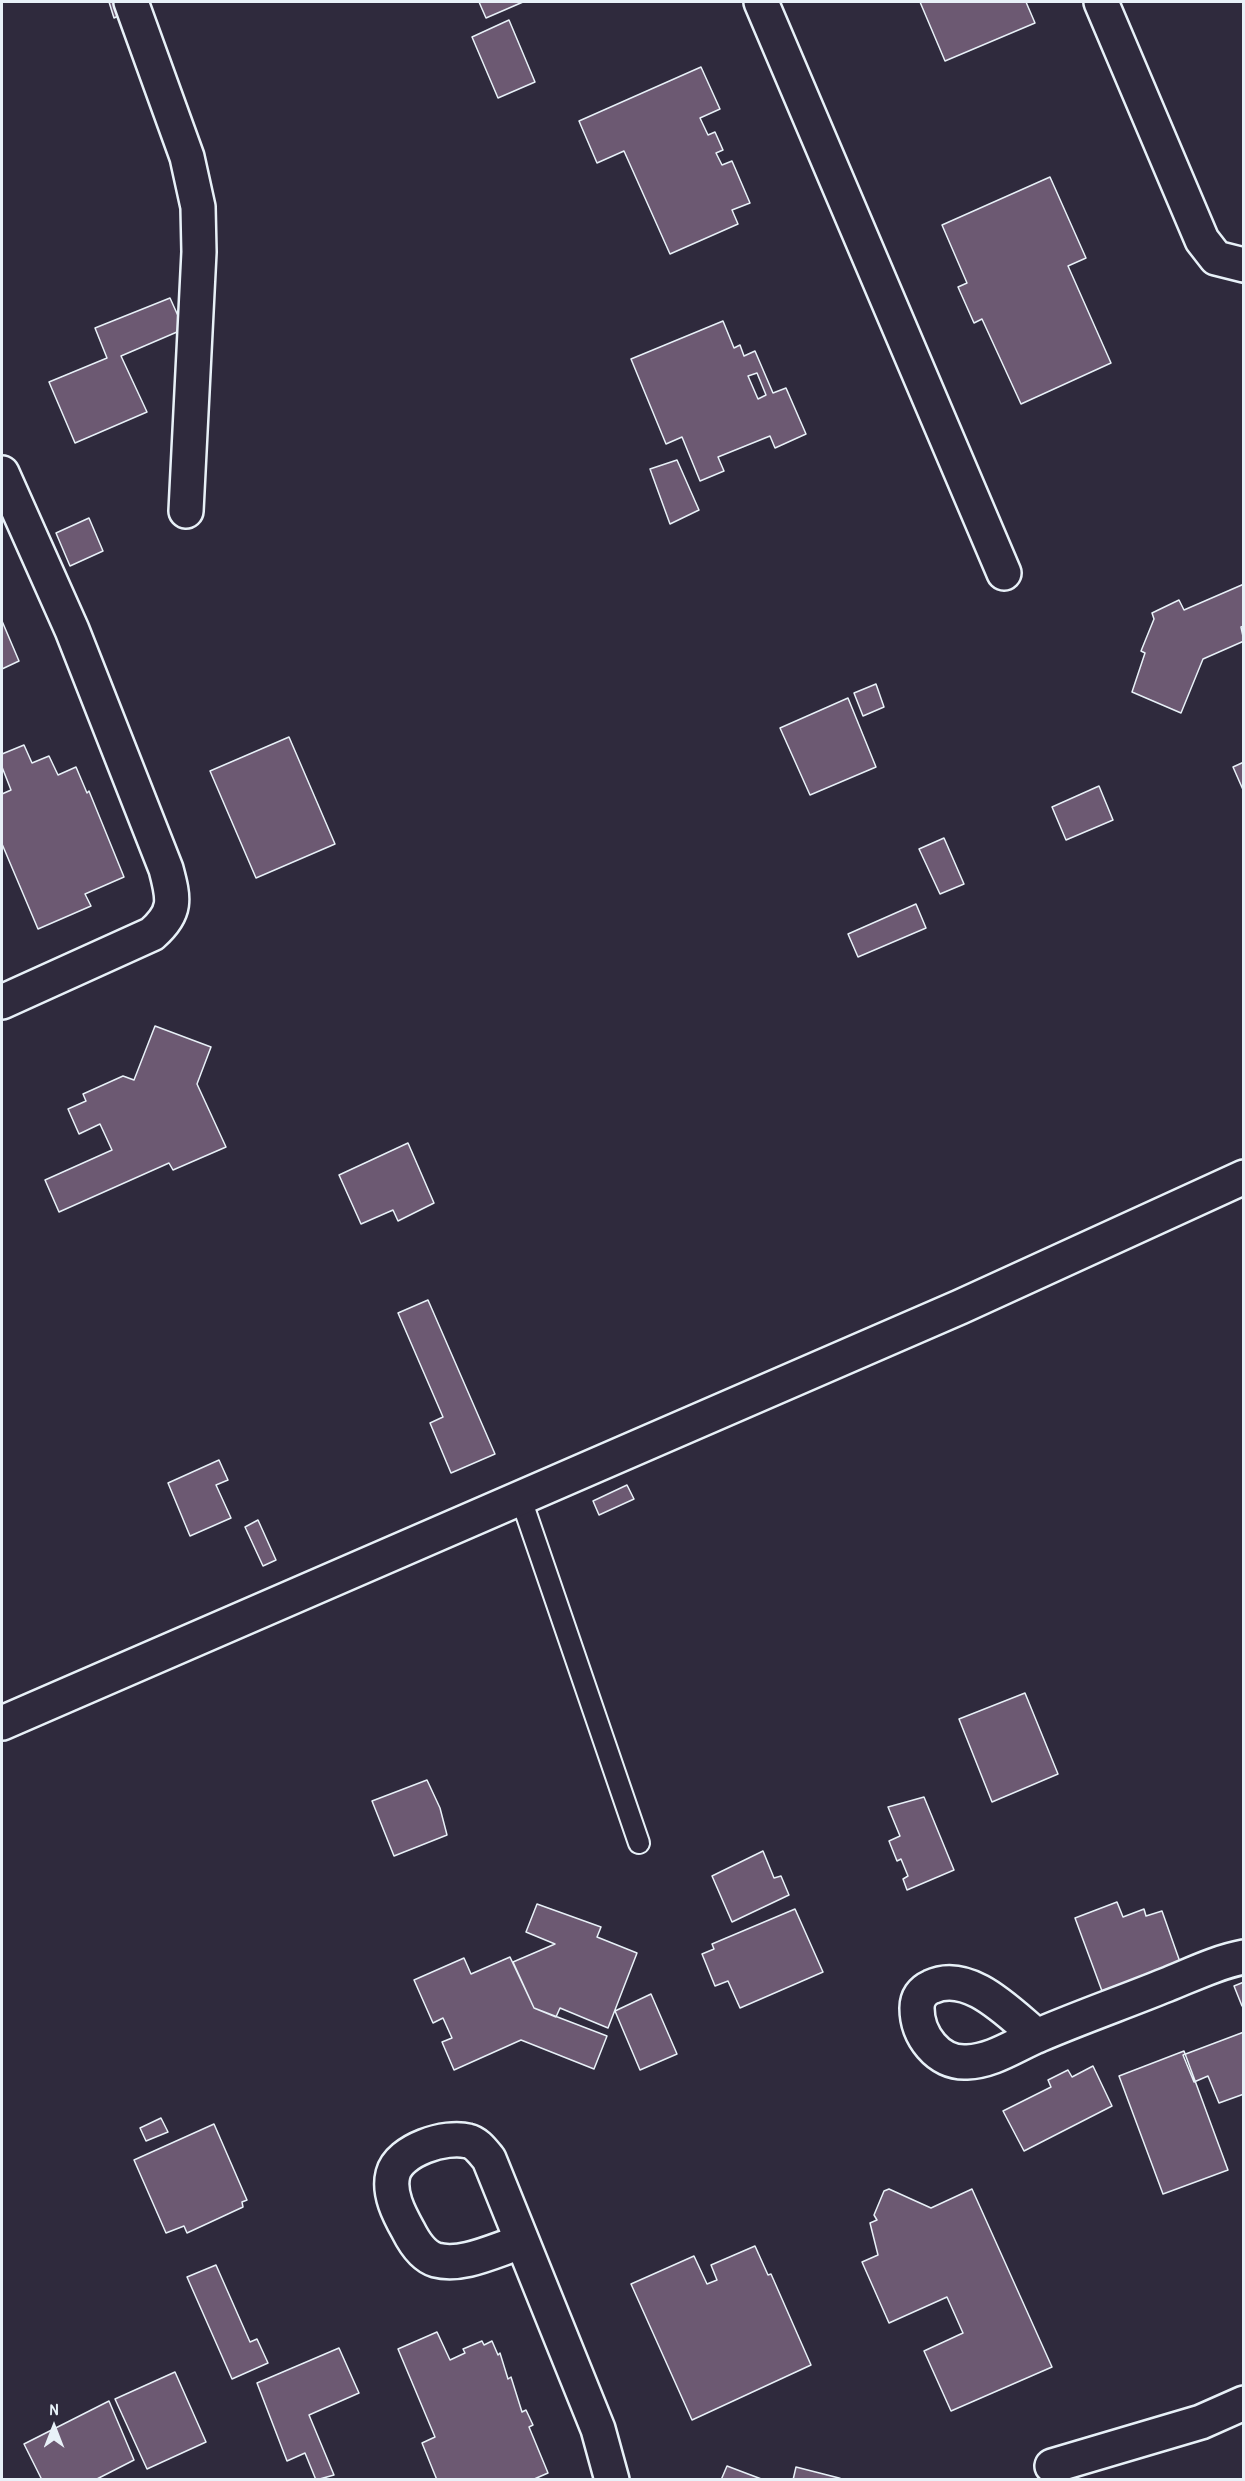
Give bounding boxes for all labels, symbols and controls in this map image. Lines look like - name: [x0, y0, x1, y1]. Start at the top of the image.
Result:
- north arrow: [24, 2397, 84, 2457]
- text: N: [50, 2398, 58, 2420]

